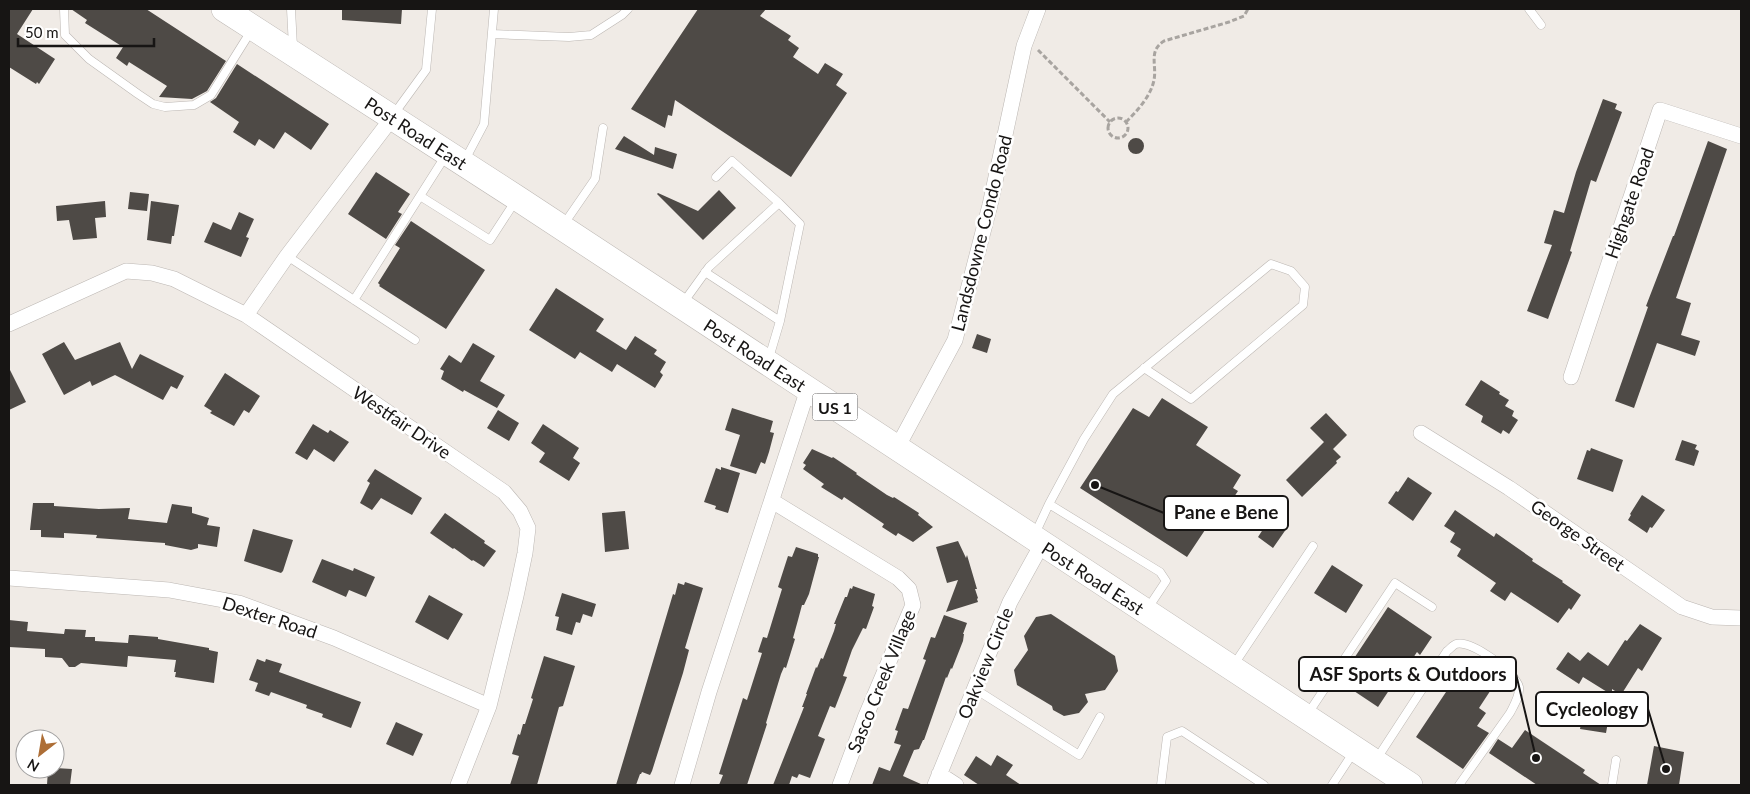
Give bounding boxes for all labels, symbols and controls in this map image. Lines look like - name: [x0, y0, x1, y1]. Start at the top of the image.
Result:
- scale bar: [18, 15, 154, 47]
- text: 50 m: [25, 23, 59, 41]
- street label: Post Road East: [361, 92, 472, 174]
- street label: Landsdowne Condo Road: [946, 133, 1016, 333]
- street label: Highgate Road: [1600, 145, 1658, 261]
- street label: Post Road East: [700, 314, 811, 396]
- street label: Westfair Drive: [349, 381, 455, 463]
- road number: US 1: [812, 394, 858, 421]
- street label: George Street: [1527, 494, 1630, 576]
- callout: Pane e Bene: [1164, 496, 1288, 530]
- text: Pane e Bene: [1174, 500, 1278, 523]
- street label: Post Road East: [1038, 537, 1149, 619]
- street label: Dexter Road: [220, 591, 320, 643]
- street label: Oakview Circle: [953, 604, 1017, 722]
- street label: Sasco Creek Village: [842, 606, 920, 756]
- callout: ASF Sports & Outdoors: [1299, 657, 1516, 691]
- text: ASF Sports & Outdoors: [1308, 662, 1507, 685]
- callout: Cycleology: [1536, 692, 1648, 726]
- text: Cycleology: [1546, 697, 1639, 720]
- north arrow: [15, 729, 65, 779]
- text: N: [24, 756, 42, 776]

